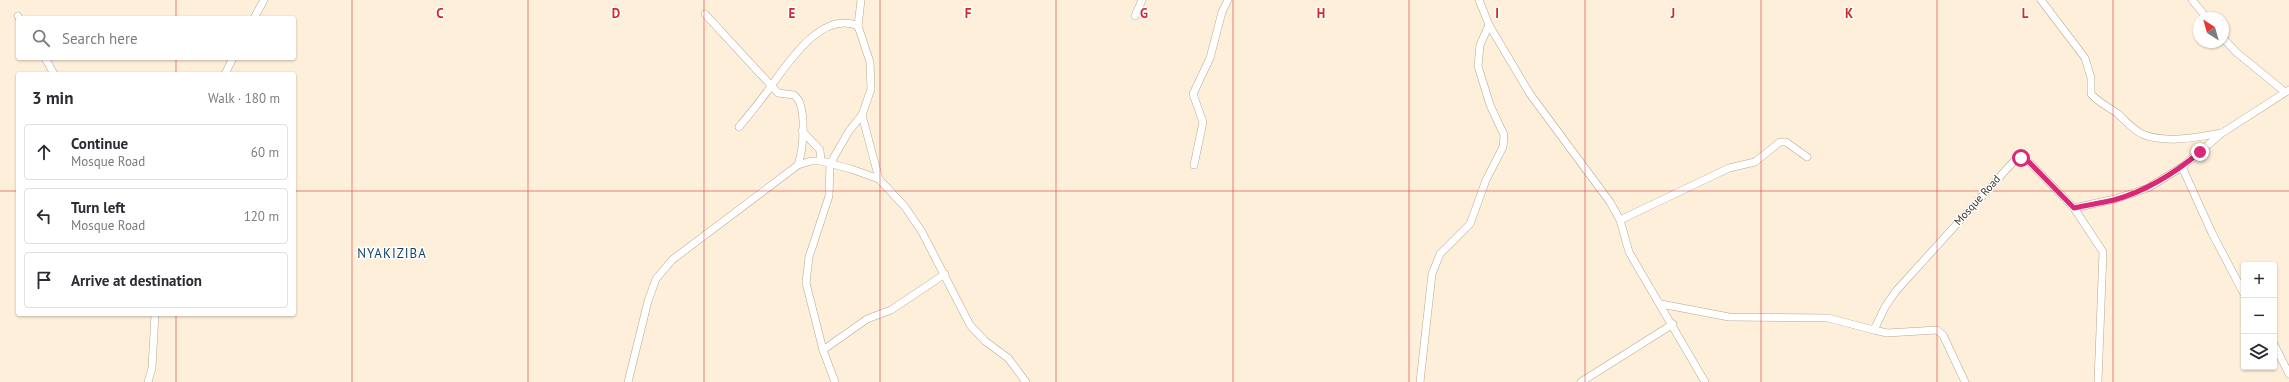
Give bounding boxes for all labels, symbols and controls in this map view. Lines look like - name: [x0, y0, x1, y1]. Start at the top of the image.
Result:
- text: C: [436, 5, 444, 22]
- text: D: [612, 5, 620, 22]
- text: E: [789, 5, 796, 22]
- text: F: [965, 5, 972, 22]
- text: G: [1140, 5, 1148, 22]
- text: H: [1317, 5, 1325, 22]
- text: I: [1495, 5, 1499, 22]
- text: J: [1670, 5, 1675, 22]
- text: K: [1845, 5, 1853, 22]
- text: L: [2022, 5, 2029, 22]
- north arrow: [2193, 12, 2229, 48]
- search box: [16, 16, 296, 60]
- icon: search: [30, 27, 52, 49]
- text: Search here: [62, 29, 138, 48]
- text: 3 min: [32, 87, 73, 109]
- text: Walk · 180 m: [208, 90, 280, 107]
- text: Continue: [71, 134, 128, 153]
- icon: ahead: [33, 141, 55, 163]
- route end: [2191, 143, 2209, 161]
- text: 60 m: [251, 144, 279, 161]
- route start: [2012, 149, 2030, 167]
- text: Mosque Road: [71, 153, 145, 170]
- street label: Mosque Road: [1951, 172, 2003, 228]
- text: Turn left: [71, 198, 125, 217]
- icon: left: [33, 205, 55, 227]
- text: 120 m: [244, 208, 279, 225]
- text: Mosque Road: [71, 217, 145, 234]
- district label: NYAKIZIBA: [357, 245, 427, 262]
- map controls: [2241, 262, 2277, 370]
- button: +: [2241, 262, 2277, 298]
- icon: arrive: [33, 269, 55, 291]
- text: Arrive at destination: [71, 271, 202, 290]
- button: −: [2241, 298, 2277, 334]
- button: layers: [2241, 334, 2277, 370]

